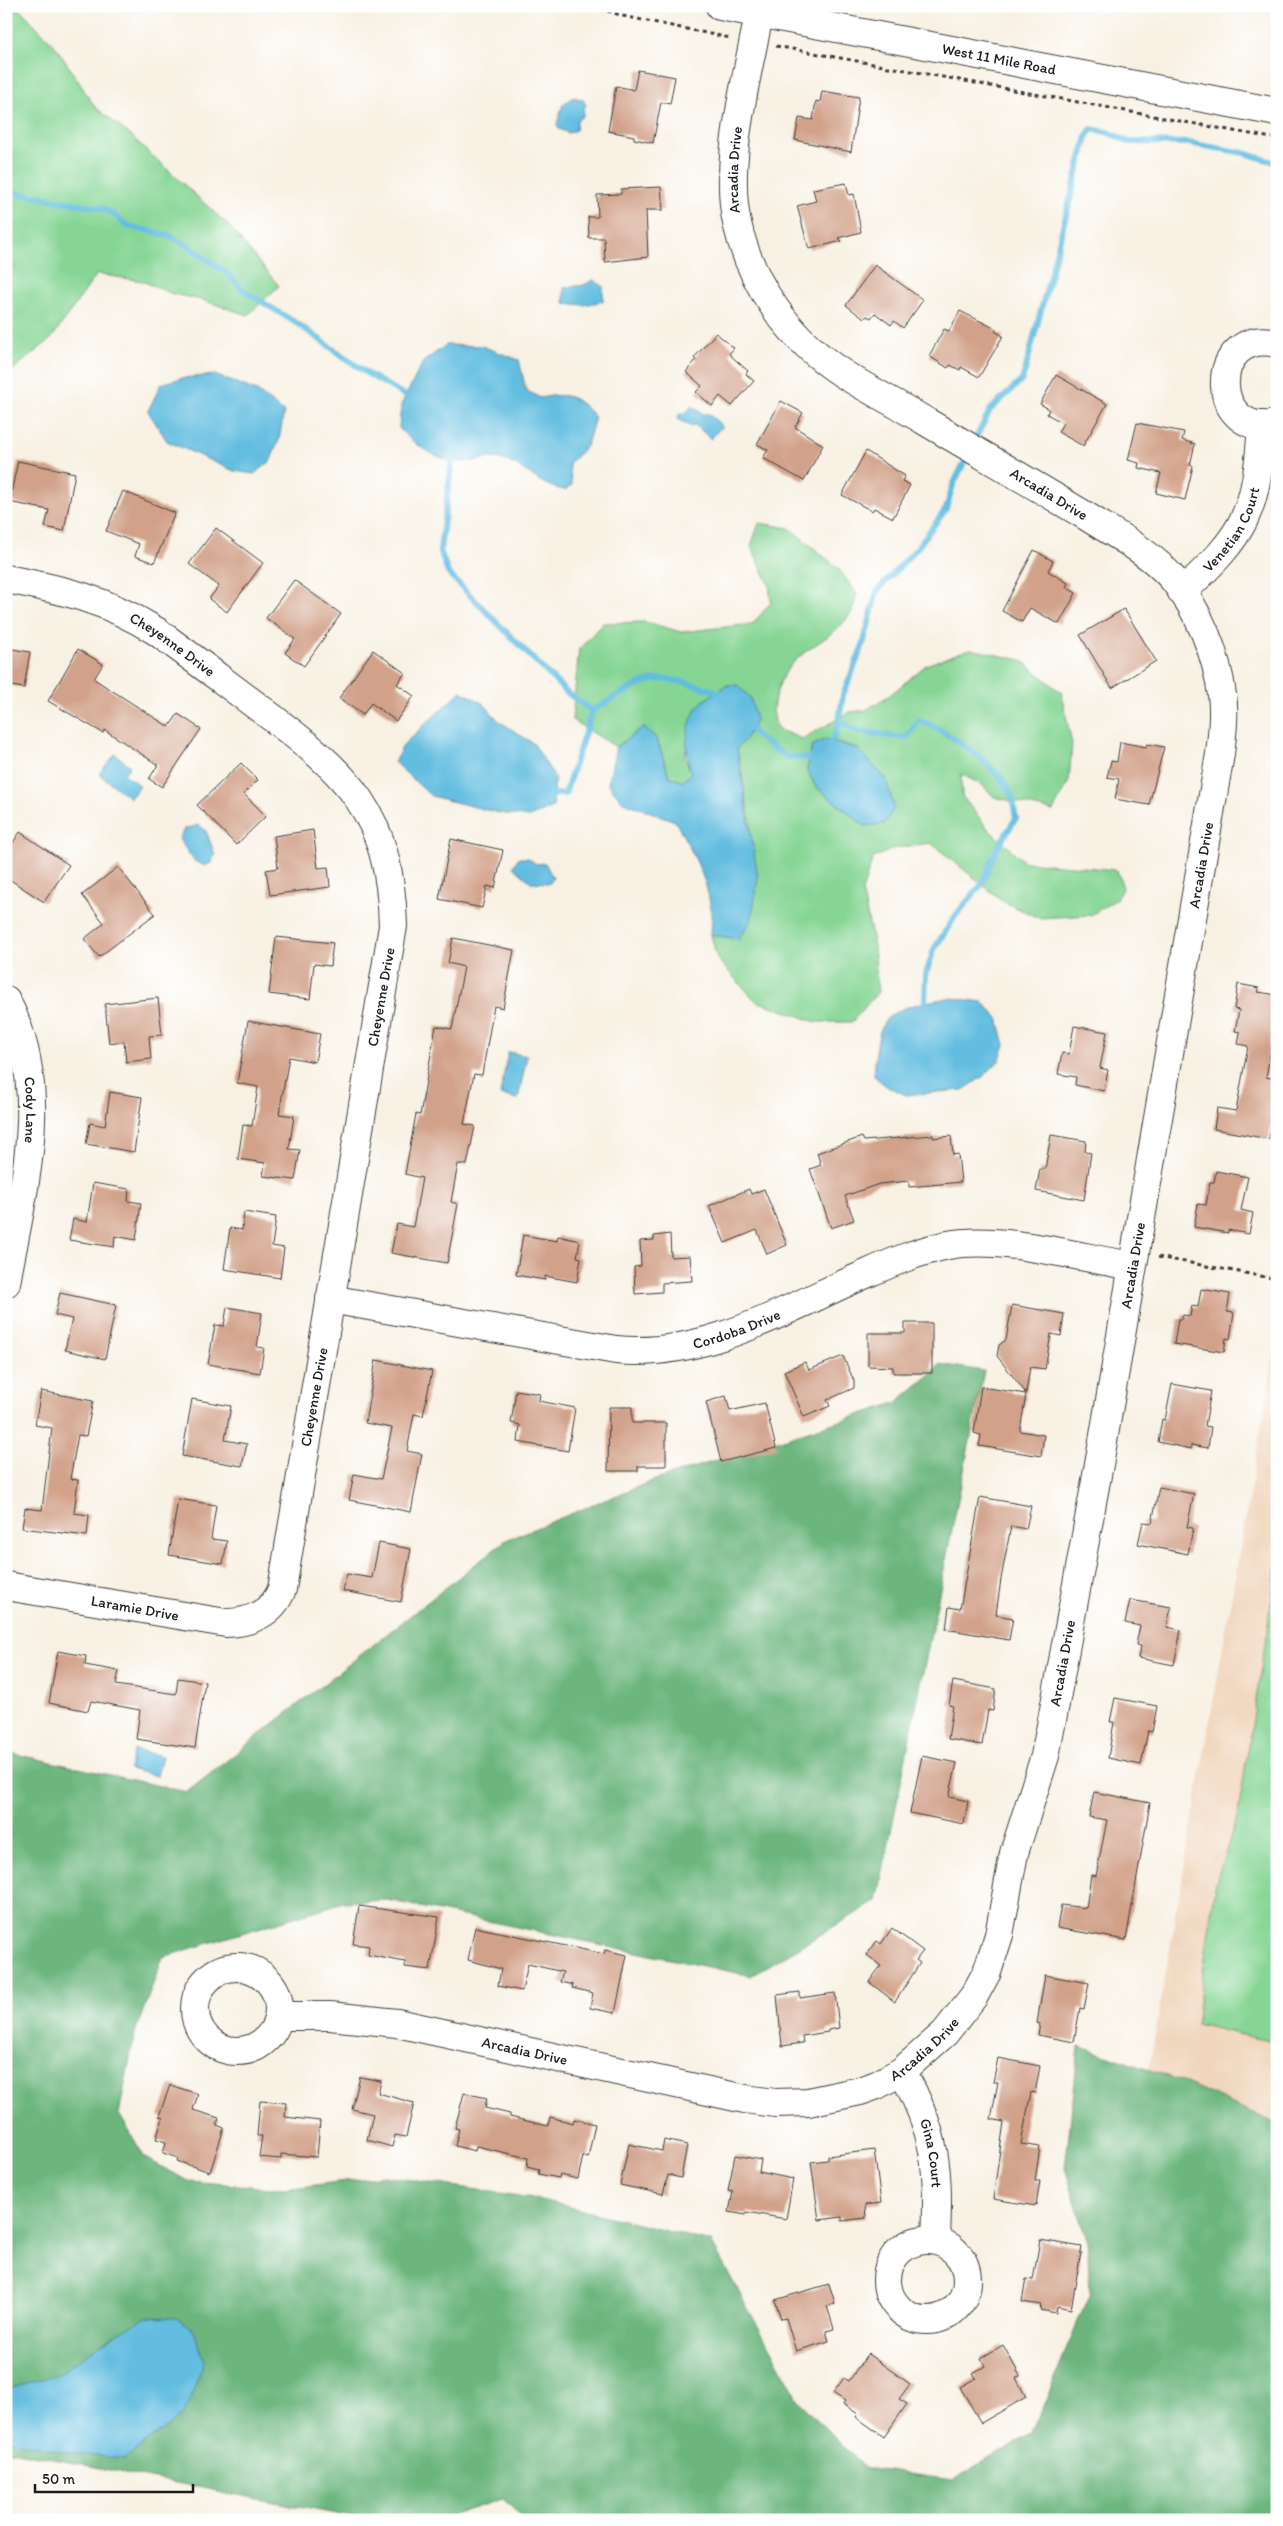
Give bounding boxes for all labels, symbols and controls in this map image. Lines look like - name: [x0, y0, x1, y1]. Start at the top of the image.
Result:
- street label: West 11 Mile Road: [940, 39, 1058, 79]
- street label: Arcadia Drive: [724, 125, 746, 215]
- street label: Arcadia Drive: [1007, 464, 1091, 524]
- street label: Venetian Court: [1199, 485, 1263, 576]
- street label: Cheyenne Drive: [127, 609, 219, 681]
- street label: Arcadia Drive: [1185, 821, 1217, 910]
- street label: Cheyenne Drive: [363, 946, 399, 1048]
- street label: Cody Lane: [20, 1076, 40, 1144]
- street label: Arcadia Drive: [1117, 1221, 1149, 1310]
- street label: Cordoba Drive: [691, 1305, 783, 1353]
- street label: Cheyenne Drive: [296, 1346, 332, 1448]
- street label: Laramie Drive: [90, 1591, 180, 1625]
- street label: Arcadia Drive: [1046, 1619, 1079, 1708]
- street label: Arcadia Drive: [887, 2014, 963, 2085]
- street label: Arcadia Drive: [480, 2033, 569, 2069]
- street label: Gina Court: [916, 2116, 946, 2188]
- scale bar: [35, 2461, 192, 2493]
- text: 50 m: [42, 2470, 75, 2488]

